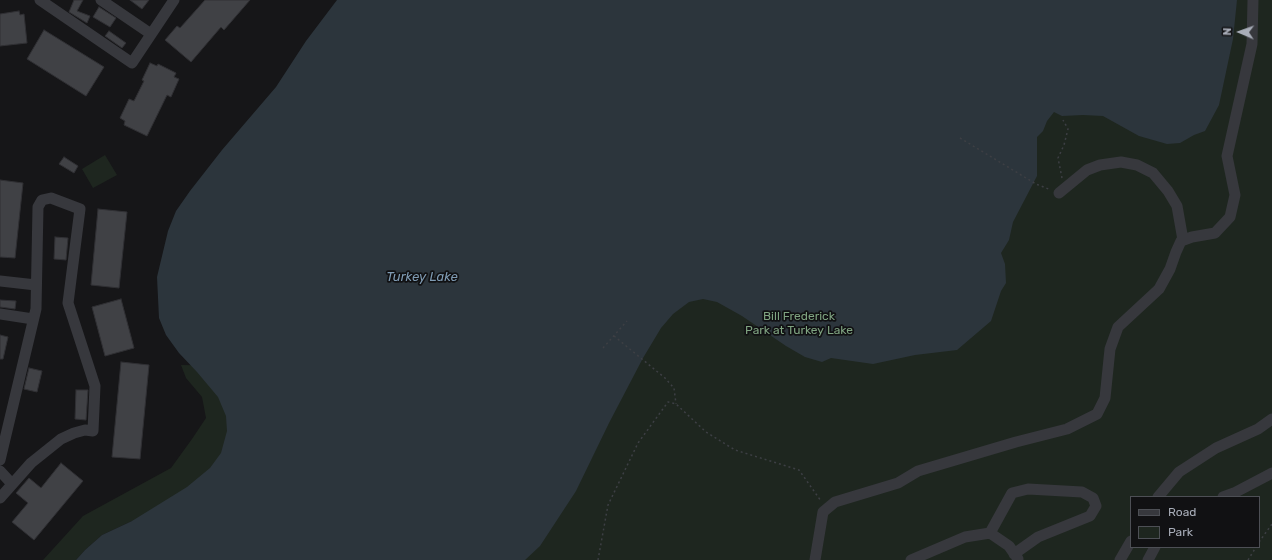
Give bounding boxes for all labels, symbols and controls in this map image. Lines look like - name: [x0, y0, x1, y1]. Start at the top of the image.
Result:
- north arrow: [1220, 12, 1260, 52]
- text: N: [1221, 27, 1234, 36]
- water label: Turkey Lake: [386, 269, 458, 285]
- park label: Bill Frederick Park at Turkey Lake: [745, 310, 853, 338]
- legend: [1130, 496, 1260, 548]
- text: Road: [1168, 505, 1196, 519]
- text: Park: [1168, 525, 1193, 539]

